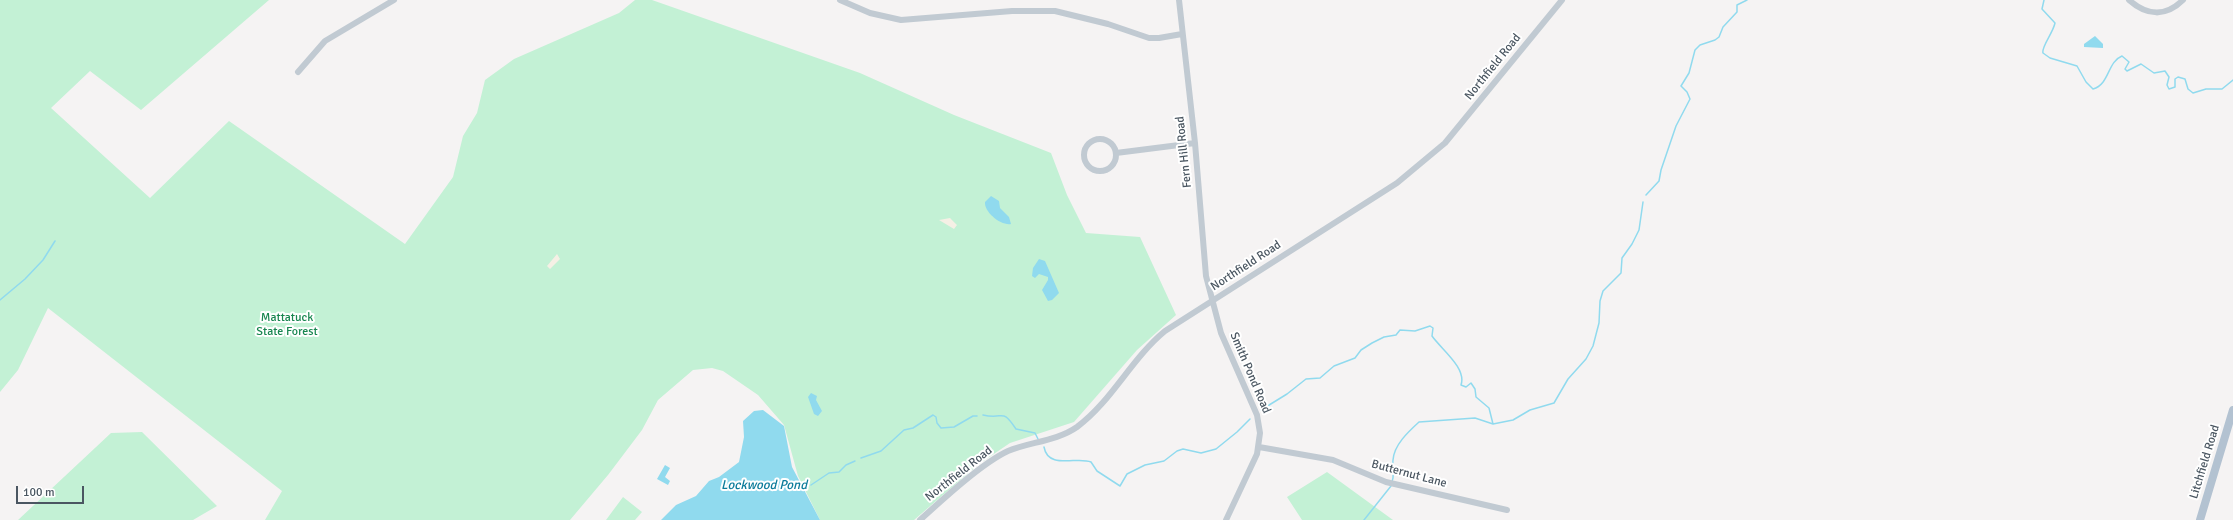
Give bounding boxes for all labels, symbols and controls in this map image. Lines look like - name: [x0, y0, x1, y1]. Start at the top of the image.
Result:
- street label: Northfield Road: [1462, 31, 1524, 103]
- street label: Fern Hill Road: [1173, 115, 1195, 189]
- street label: Northfield Road: [1208, 238, 1284, 294]
- park label: Mattatuck State Forest: [256, 311, 318, 339]
- street label: Smith Pond Road: [1226, 330, 1274, 416]
- street label: Litchfield Road: [2187, 423, 2223, 501]
- street label: Northfield Road: [923, 443, 995, 505]
- street label: Butternut Lane: [1370, 457, 1448, 491]
- scale bar: [18, 478, 86, 504]
- water label: Lockwood Pond: [721, 478, 807, 494]
- text: 100 m: [23, 485, 55, 500]

